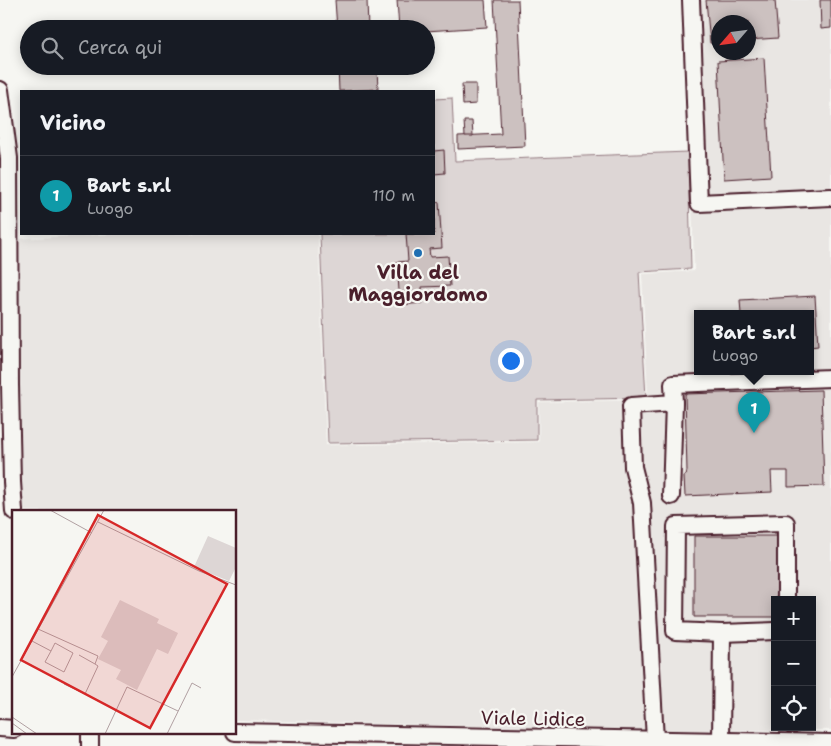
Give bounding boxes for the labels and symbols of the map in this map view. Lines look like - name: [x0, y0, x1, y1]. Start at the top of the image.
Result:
- north arrow: [711, 15, 756, 60]
- marker: Villa del Maggiordomo: [412, 247, 424, 259]
- place label: Villa del Maggiordomo: [348, 260, 488, 307]
- your location: [498, 348, 524, 374]
- pin: 1: [738, 392, 770, 433]
- inset map: [12, 510, 236, 734]
- street label: Viale Lidice: [480, 705, 586, 732]

